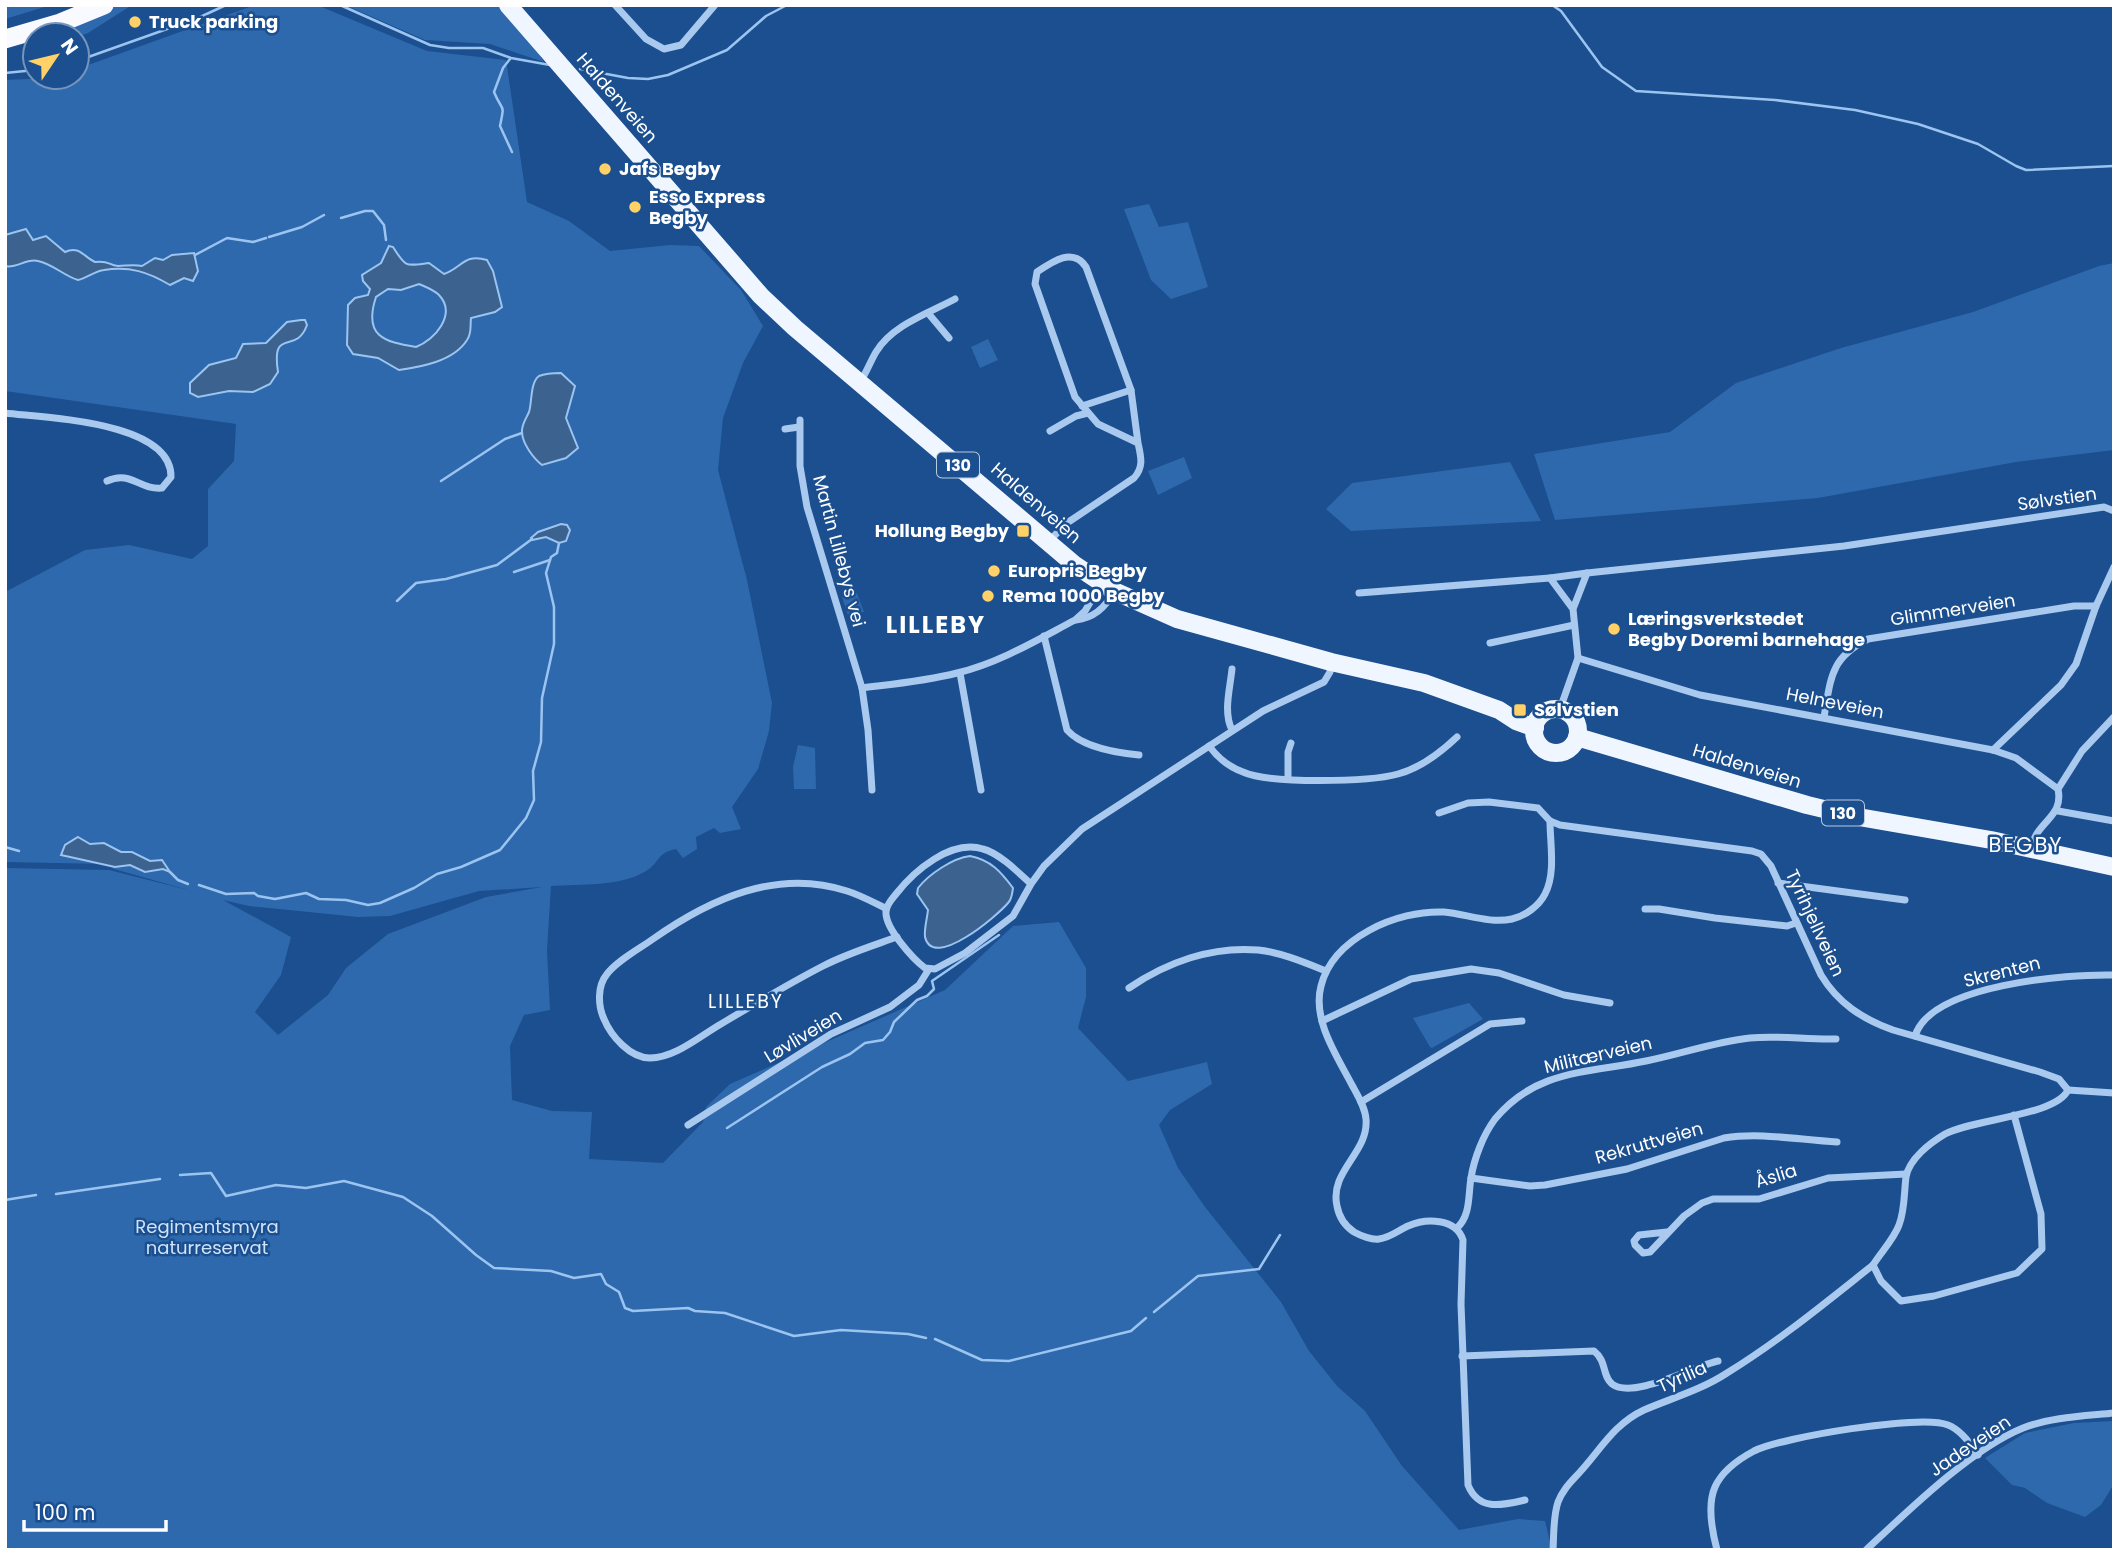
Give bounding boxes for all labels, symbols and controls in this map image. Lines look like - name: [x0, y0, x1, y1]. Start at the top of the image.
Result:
- place label: Truck parking: [149, 9, 278, 34]
- marker: Truck parking: [127, 14, 143, 30]
- north arrow: [21, 21, 91, 91]
- text: N: [54, 33, 85, 60]
- street label: Haldenveien: [571, 47, 664, 148]
- place label: Jafs Begby: [619, 156, 721, 181]
- marker: Jafs Begby: [597, 161, 613, 177]
- place label: Esso Express Begby: [649, 184, 766, 230]
- marker: Esso Express Begby: [627, 199, 643, 215]
- road number: 130: [937, 452, 979, 478]
- street label: Haldenveien: [986, 456, 1087, 549]
- street label: Martin Lillebys vei: [807, 472, 872, 630]
- street label: Sølvstien: [2016, 481, 2098, 516]
- place label: Hollung Begby: [875, 518, 1010, 543]
- marker: Hollung Begby: [1015, 523, 1031, 539]
- place label: Europris Begby: [1008, 558, 1148, 583]
- marker: Europris Begby: [986, 563, 1002, 579]
- place label: Rema 1000 Begby: [1002, 583, 1165, 608]
- street label: Glimmerveien: [1889, 587, 2017, 632]
- marker: Rema 1000 Begby: [980, 588, 996, 604]
- place label: Læringsverkstedet Begby Doremi barnehage: [1628, 606, 1865, 652]
- district label: LILLEBY: [886, 608, 986, 641]
- marker: Læringsverkstedet Begby Doremi barnehage: [1606, 621, 1622, 637]
- street label: Helneveien: [1784, 681, 1886, 724]
- place label: Sølvstien: [1534, 697, 1619, 722]
- marker: Sølvstien: [1512, 702, 1528, 718]
- street label: Haldenveien: [1690, 737, 1804, 794]
- road number: 130: [1822, 800, 1864, 826]
- district label: BEGBY: [1988, 830, 2064, 859]
- street label: Tyrihjellveien: [1780, 865, 1851, 980]
- street label: Skrenten: [1961, 950, 2043, 993]
- district label: LILLEBY: [708, 988, 784, 1015]
- street label: Løvliveien: [759, 1003, 846, 1069]
- street label: Militærveien: [1541, 1030, 1654, 1079]
- street label: Rekruttveien: [1592, 1115, 1706, 1170]
- street label: Åslia: [1752, 1157, 1800, 1194]
- park label: Regimentsmyra naturreservat: [135, 1214, 279, 1260]
- street label: Tyrilia: [1653, 1355, 1711, 1399]
- street label: Jadeveien: [1924, 1409, 2015, 1482]
- scale bar: [24, 1488, 166, 1532]
- text: 100 m: [35, 1498, 95, 1527]

